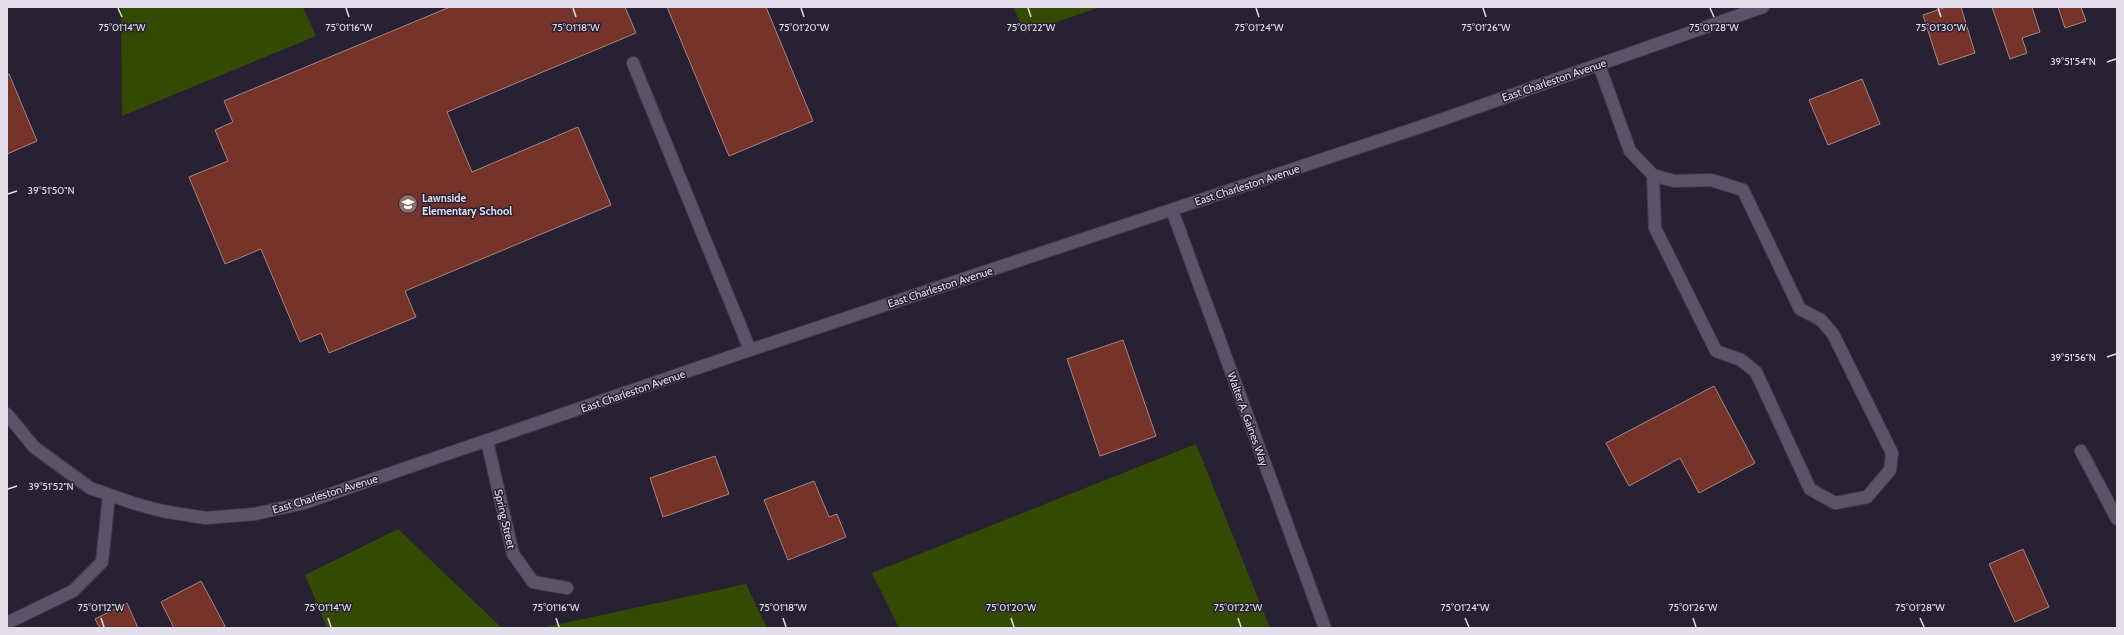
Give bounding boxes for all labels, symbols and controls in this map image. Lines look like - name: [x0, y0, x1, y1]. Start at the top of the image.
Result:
- text: 75°01'14"W: [99, 21, 146, 34]
- text: 75°01'16"W: [326, 21, 373, 34]
- text: 75°01'18"W: [552, 21, 600, 34]
- text: 75°01'20"W: [779, 21, 830, 34]
- text: 75°01'22"W: [1007, 21, 1056, 34]
- text: 75°01'24"W: [1235, 21, 1284, 34]
- text: 75°01'26"W: [1462, 21, 1511, 34]
- text: 75°01'28"W: [1689, 21, 1739, 34]
- text: 75°01'30"W: [1916, 21, 1967, 34]
- street label: East Charleston Avenue: [1500, 55, 1608, 104]
- text: 39°51'54"N: [2050, 55, 2096, 68]
- street label: East Charleston Avenue: [1193, 161, 1302, 209]
- text: 39°51'50"N: [27, 184, 75, 197]
- place label: Lawnside Elementary School: [422, 191, 512, 218]
- school or university icon: Lawnside Elementary School: [397, 193, 419, 215]
- street label: East Charleston Avenue: [886, 263, 995, 311]
- text: 39°51'56"N: [2050, 351, 2096, 364]
- street label: East Charleston Avenue: [579, 366, 687, 415]
- street label: Walter A. Gaines Way: [1224, 370, 1272, 468]
- street label: East Charleston Avenue: [271, 471, 380, 517]
- text: 39°51'52"N: [28, 480, 74, 493]
- street label: Spring Street: [491, 488, 519, 550]
- text: 75°01'12"W: [78, 601, 125, 614]
- text: 75°01'14"W: [305, 601, 352, 614]
- text: 75°01'16"W: [533, 601, 580, 614]
- text: 75°01'18"W: [759, 601, 807, 614]
- text: 75°01'20"W: [986, 601, 1037, 614]
- text: 75°01'22"W: [1214, 601, 1263, 614]
- text: 75°01'24"W: [1441, 601, 1490, 614]
- text: 75°01'26"W: [1669, 601, 1718, 614]
- text: 75°01'28"W: [1895, 601, 1945, 614]

